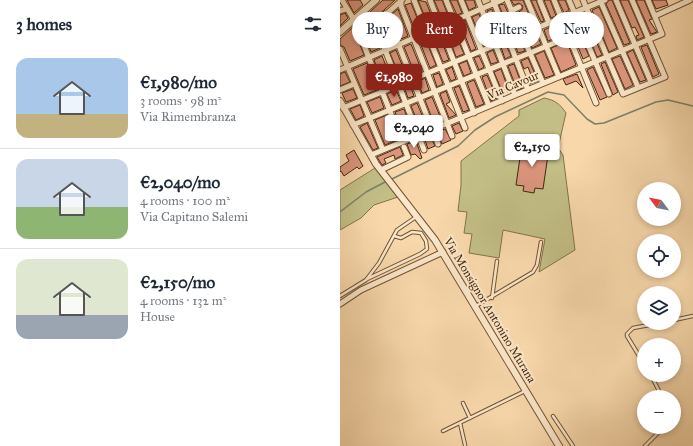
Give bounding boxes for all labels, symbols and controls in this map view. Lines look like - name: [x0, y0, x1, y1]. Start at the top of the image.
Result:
- chip: Buy: [352, 12, 403, 48]
- chip: Rent: [411, 12, 467, 48]
- chip: Filters: [475, 12, 541, 48]
- chip: New: [549, 12, 604, 48]
- icon: filters: [302, 13, 324, 35]
- text: 3 homes: [16, 14, 72, 35]
- pin: €1,980: [361, 64, 427, 98]
- street label: Via Cavour: [484, 68, 542, 103]
- text: €1,980: [375, 69, 413, 85]
- text: €1,980/mo: [140, 72, 217, 93]
- icon: home: [48, 74, 96, 122]
- text: 3 rooms · 98 m²: [140, 93, 222, 109]
- text: Via Rimembranza: [140, 109, 236, 125]
- pin: €2,040: [381, 115, 447, 149]
- text: €2,040: [394, 120, 434, 136]
- pin: €2,150: [499, 134, 565, 168]
- text: €2,150: [514, 139, 550, 155]
- text: €2,040/mo: [140, 172, 220, 193]
- icon: home: [48, 175, 96, 223]
- north arrow: [637, 182, 681, 226]
- map controls: [637, 182, 681, 434]
- text: 4 rooms · 100 m²: [140, 193, 230, 209]
- text: Via Capitano Salemi: [140, 209, 248, 225]
- street label: Via Monsignor Antonino Murana: [440, 234, 539, 386]
- button: locate: [637, 234, 681, 278]
- text: €2,150/mo: [140, 272, 215, 293]
- icon: home: [48, 275, 96, 323]
- button: layers: [637, 286, 681, 330]
- text: 4 rooms · 132 m²: [140, 293, 226, 309]
- text: House: [140, 309, 175, 325]
- button: +: [637, 338, 681, 382]
- button: −: [637, 390, 681, 434]

